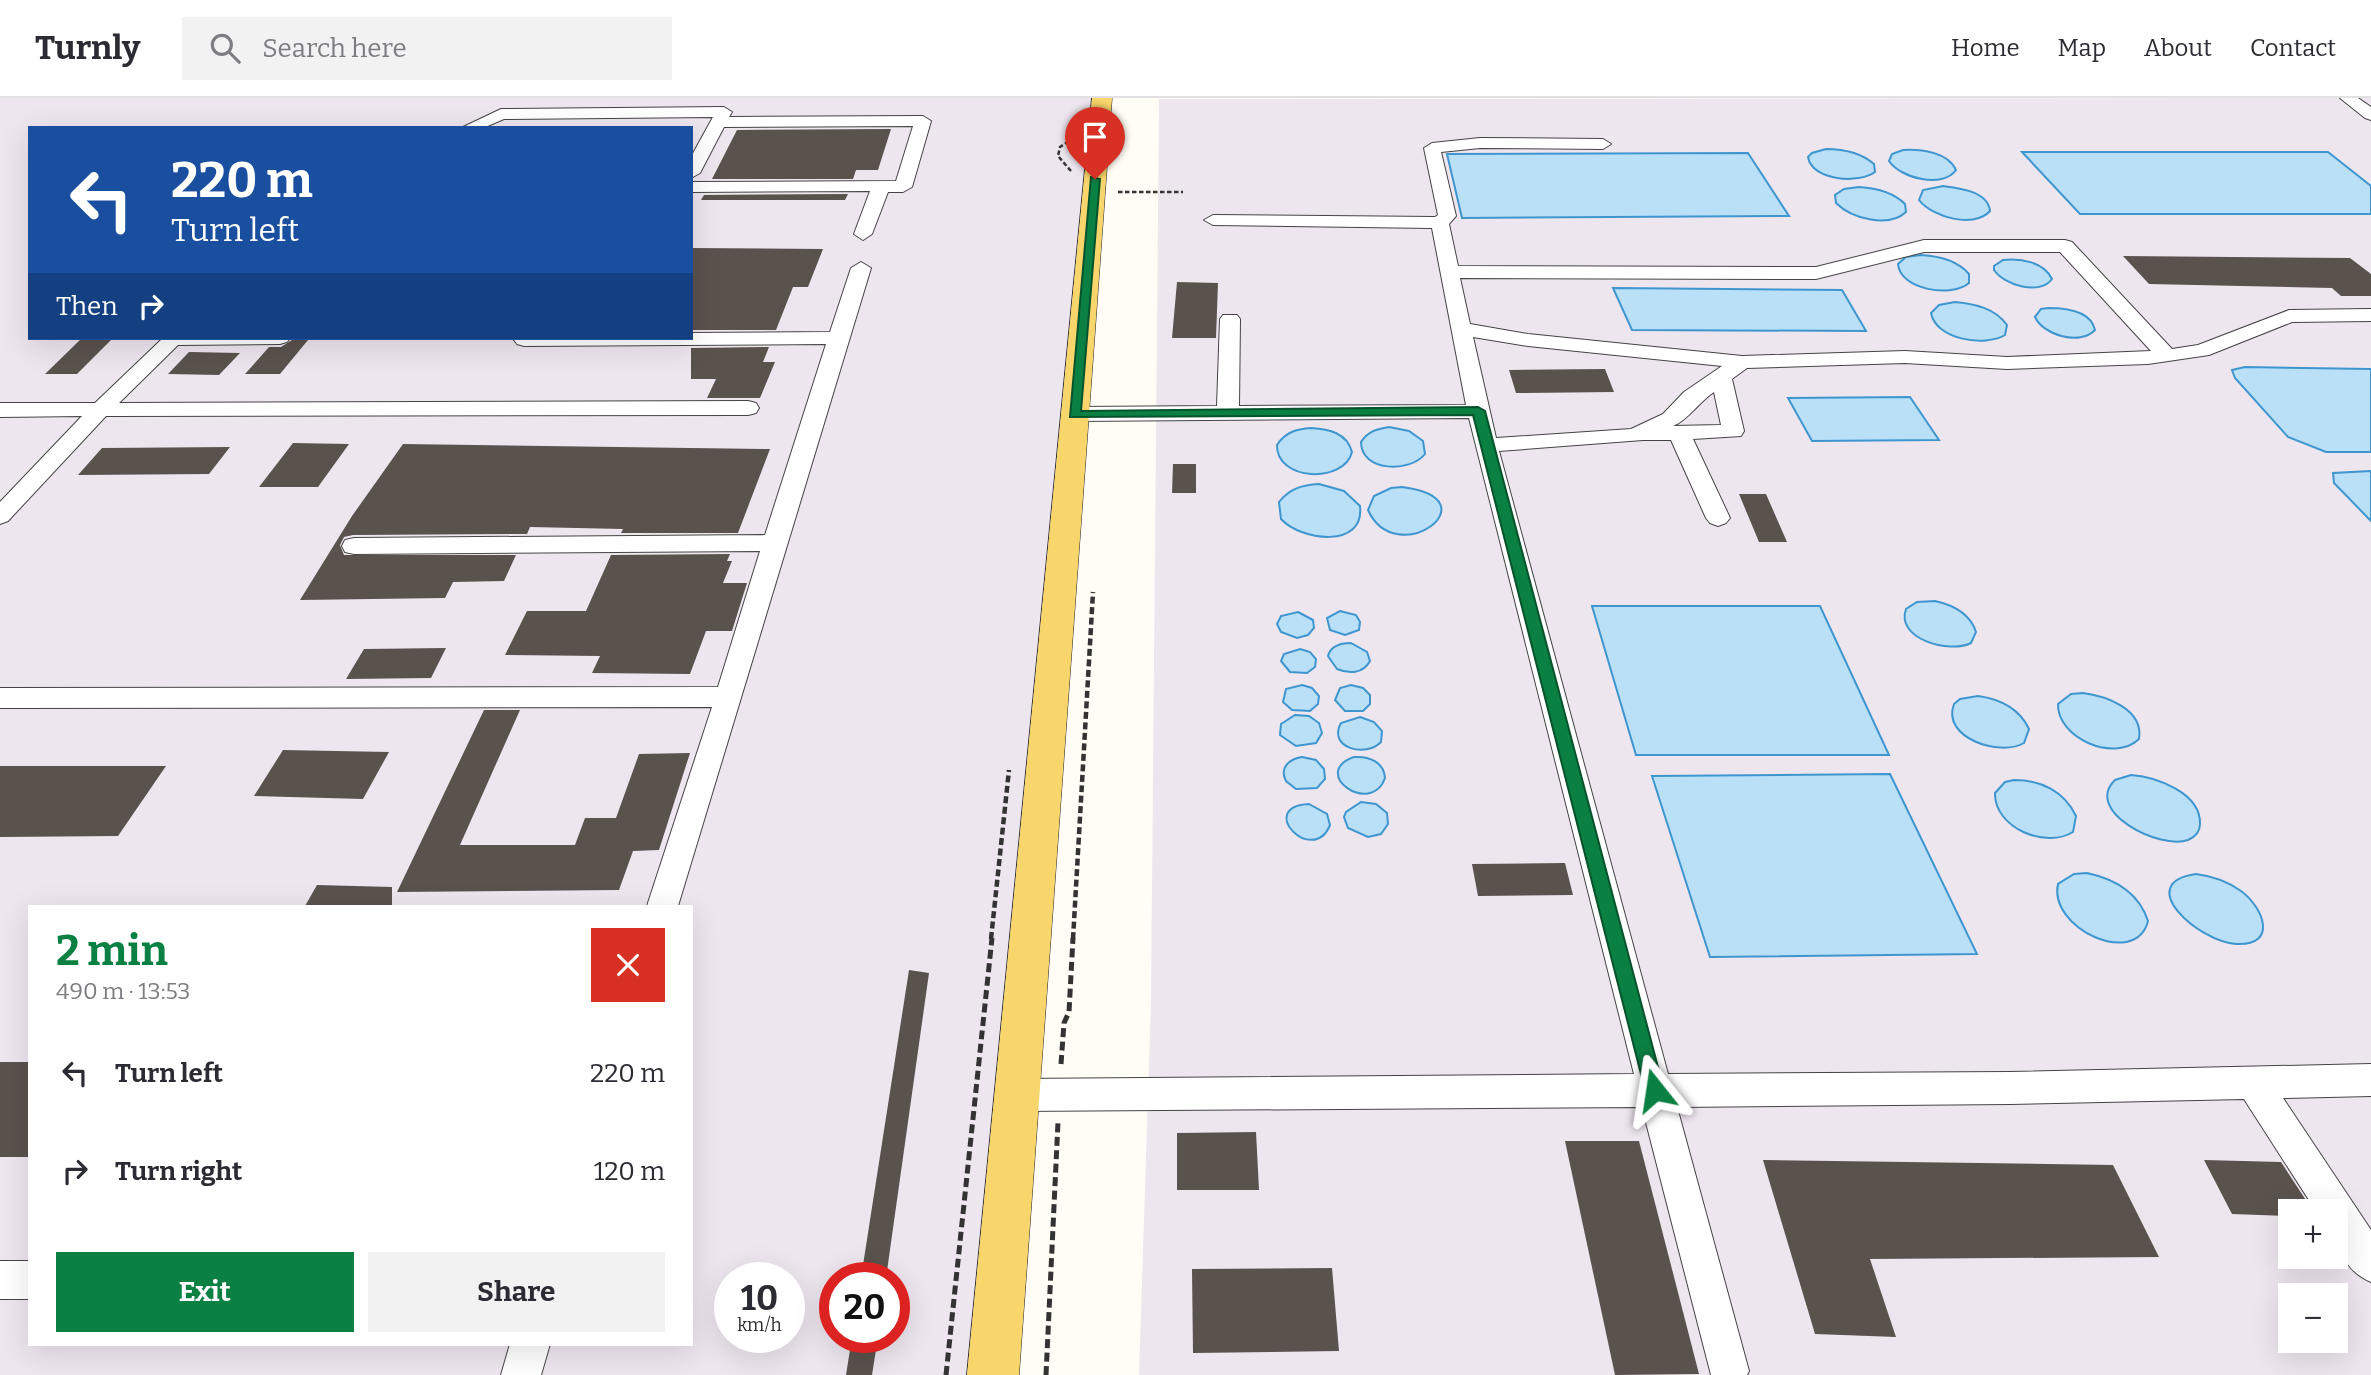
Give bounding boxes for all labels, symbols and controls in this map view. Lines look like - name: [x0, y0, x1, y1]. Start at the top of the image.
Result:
- search box: [182, 17, 672, 80]
- text: Turnly: [35, 28, 140, 68]
- icon: search: [206, 29, 244, 67]
- text: Search here: [262, 33, 407, 64]
- text: Home: [1951, 34, 2020, 62]
- text: Map: [2058, 34, 2106, 62]
- text: About: [2144, 34, 2212, 62]
- text: Contact: [2250, 34, 2336, 62]
- pin: [1065, 107, 1125, 179]
- icon: arrive: [1076, 118, 1114, 156]
- text: 220 m: [171, 151, 313, 210]
- icon: left: [56, 154, 147, 245]
- text: Turn left: [171, 211, 299, 249]
- icon: right: [132, 287, 170, 325]
- text: Then: [56, 291, 118, 322]
- text: 2 min: [56, 926, 168, 976]
- button: close: [591, 928, 665, 1002]
- text: 490 m · 13:53: [56, 977, 190, 1005]
- position arrow: [1618, 1053, 1692, 1127]
- icon: left: [56, 1054, 94, 1092]
- text: Turn left: [115, 1058, 223, 1089]
- text: 220 m: [590, 1058, 665, 1089]
- icon: right: [56, 1152, 94, 1190]
- text: Turn right: [115, 1156, 242, 1187]
- text: 120 m: [594, 1156, 665, 1187]
- map controls: [2278, 1199, 2348, 1353]
- button: +: [2278, 1199, 2348, 1269]
- button: Exit: [56, 1252, 354, 1332]
- button: Share: [368, 1252, 665, 1332]
- speed limit sign: 20: [819, 1262, 910, 1353]
- text: 10: [741, 1277, 778, 1319]
- button: −: [2278, 1283, 2348, 1353]
- text: km/h: [737, 1314, 782, 1336]

